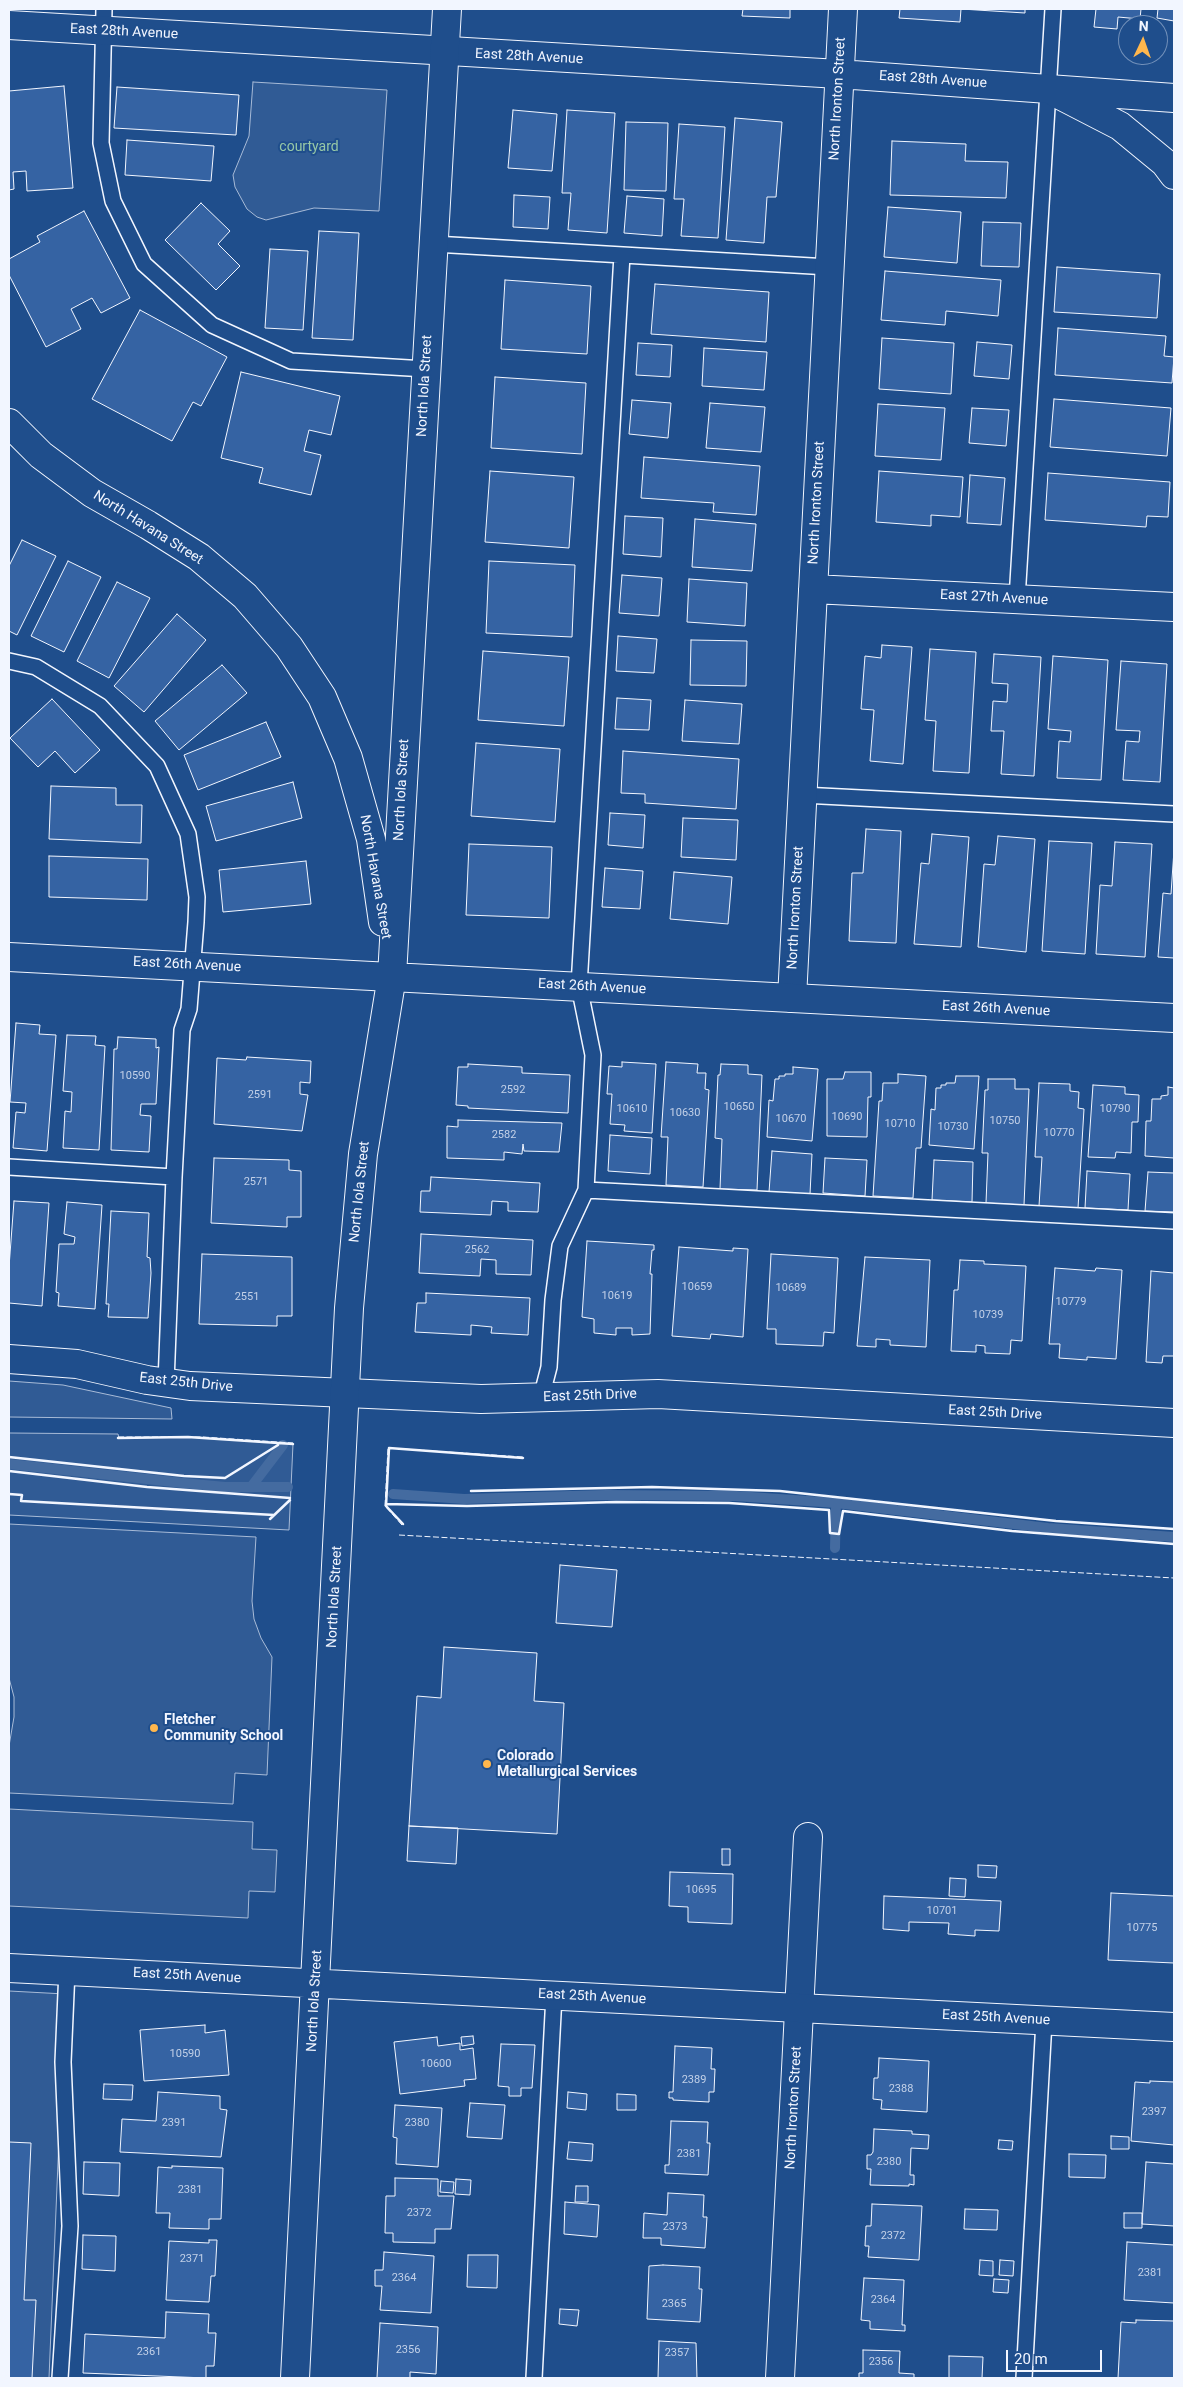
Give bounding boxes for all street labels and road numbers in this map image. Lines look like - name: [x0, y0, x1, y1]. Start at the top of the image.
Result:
- street label: East 28th Avenue: [70, 21, 178, 43]
- street label: North Ironton Street: [826, 37, 850, 161]
- street label: East 28th Avenue: [475, 46, 583, 68]
- street label: East 28th Avenue: [878, 68, 988, 92]
- street label: North Iola Street: [414, 335, 436, 437]
- street label: North Ironton Street: [805, 441, 829, 565]
- street label: North Havana Street: [90, 487, 206, 569]
- street label: East 27th Avenue: [940, 587, 1048, 609]
- street label: North Iola Street: [391, 739, 413, 841]
- street label: North Havana Street: [356, 813, 394, 941]
- street label: North Ironton Street: [784, 846, 808, 970]
- street label: East 26th Avenue: [133, 954, 241, 976]
- street label: East 26th Avenue: [538, 976, 646, 998]
- street label: East 26th Avenue: [942, 998, 1050, 1020]
- street label: North Iola Street: [346, 1140, 374, 1244]
- street label: East 25th Drive: [138, 1370, 234, 1396]
- street label: East 25th Drive: [543, 1386, 637, 1406]
- street label: East 25th Drive: [948, 1402, 1042, 1424]
- street label: North Iola Street: [324, 1546, 346, 1648]
- street label: North Iola Street: [304, 1950, 326, 2052]
- street label: East 25th Avenue: [133, 1965, 241, 1987]
- street label: East 25th Avenue: [538, 1986, 646, 2008]
- street label: East 25th Avenue: [942, 2007, 1050, 2029]
- street label: North Ironton Street: [782, 2046, 806, 2170]

